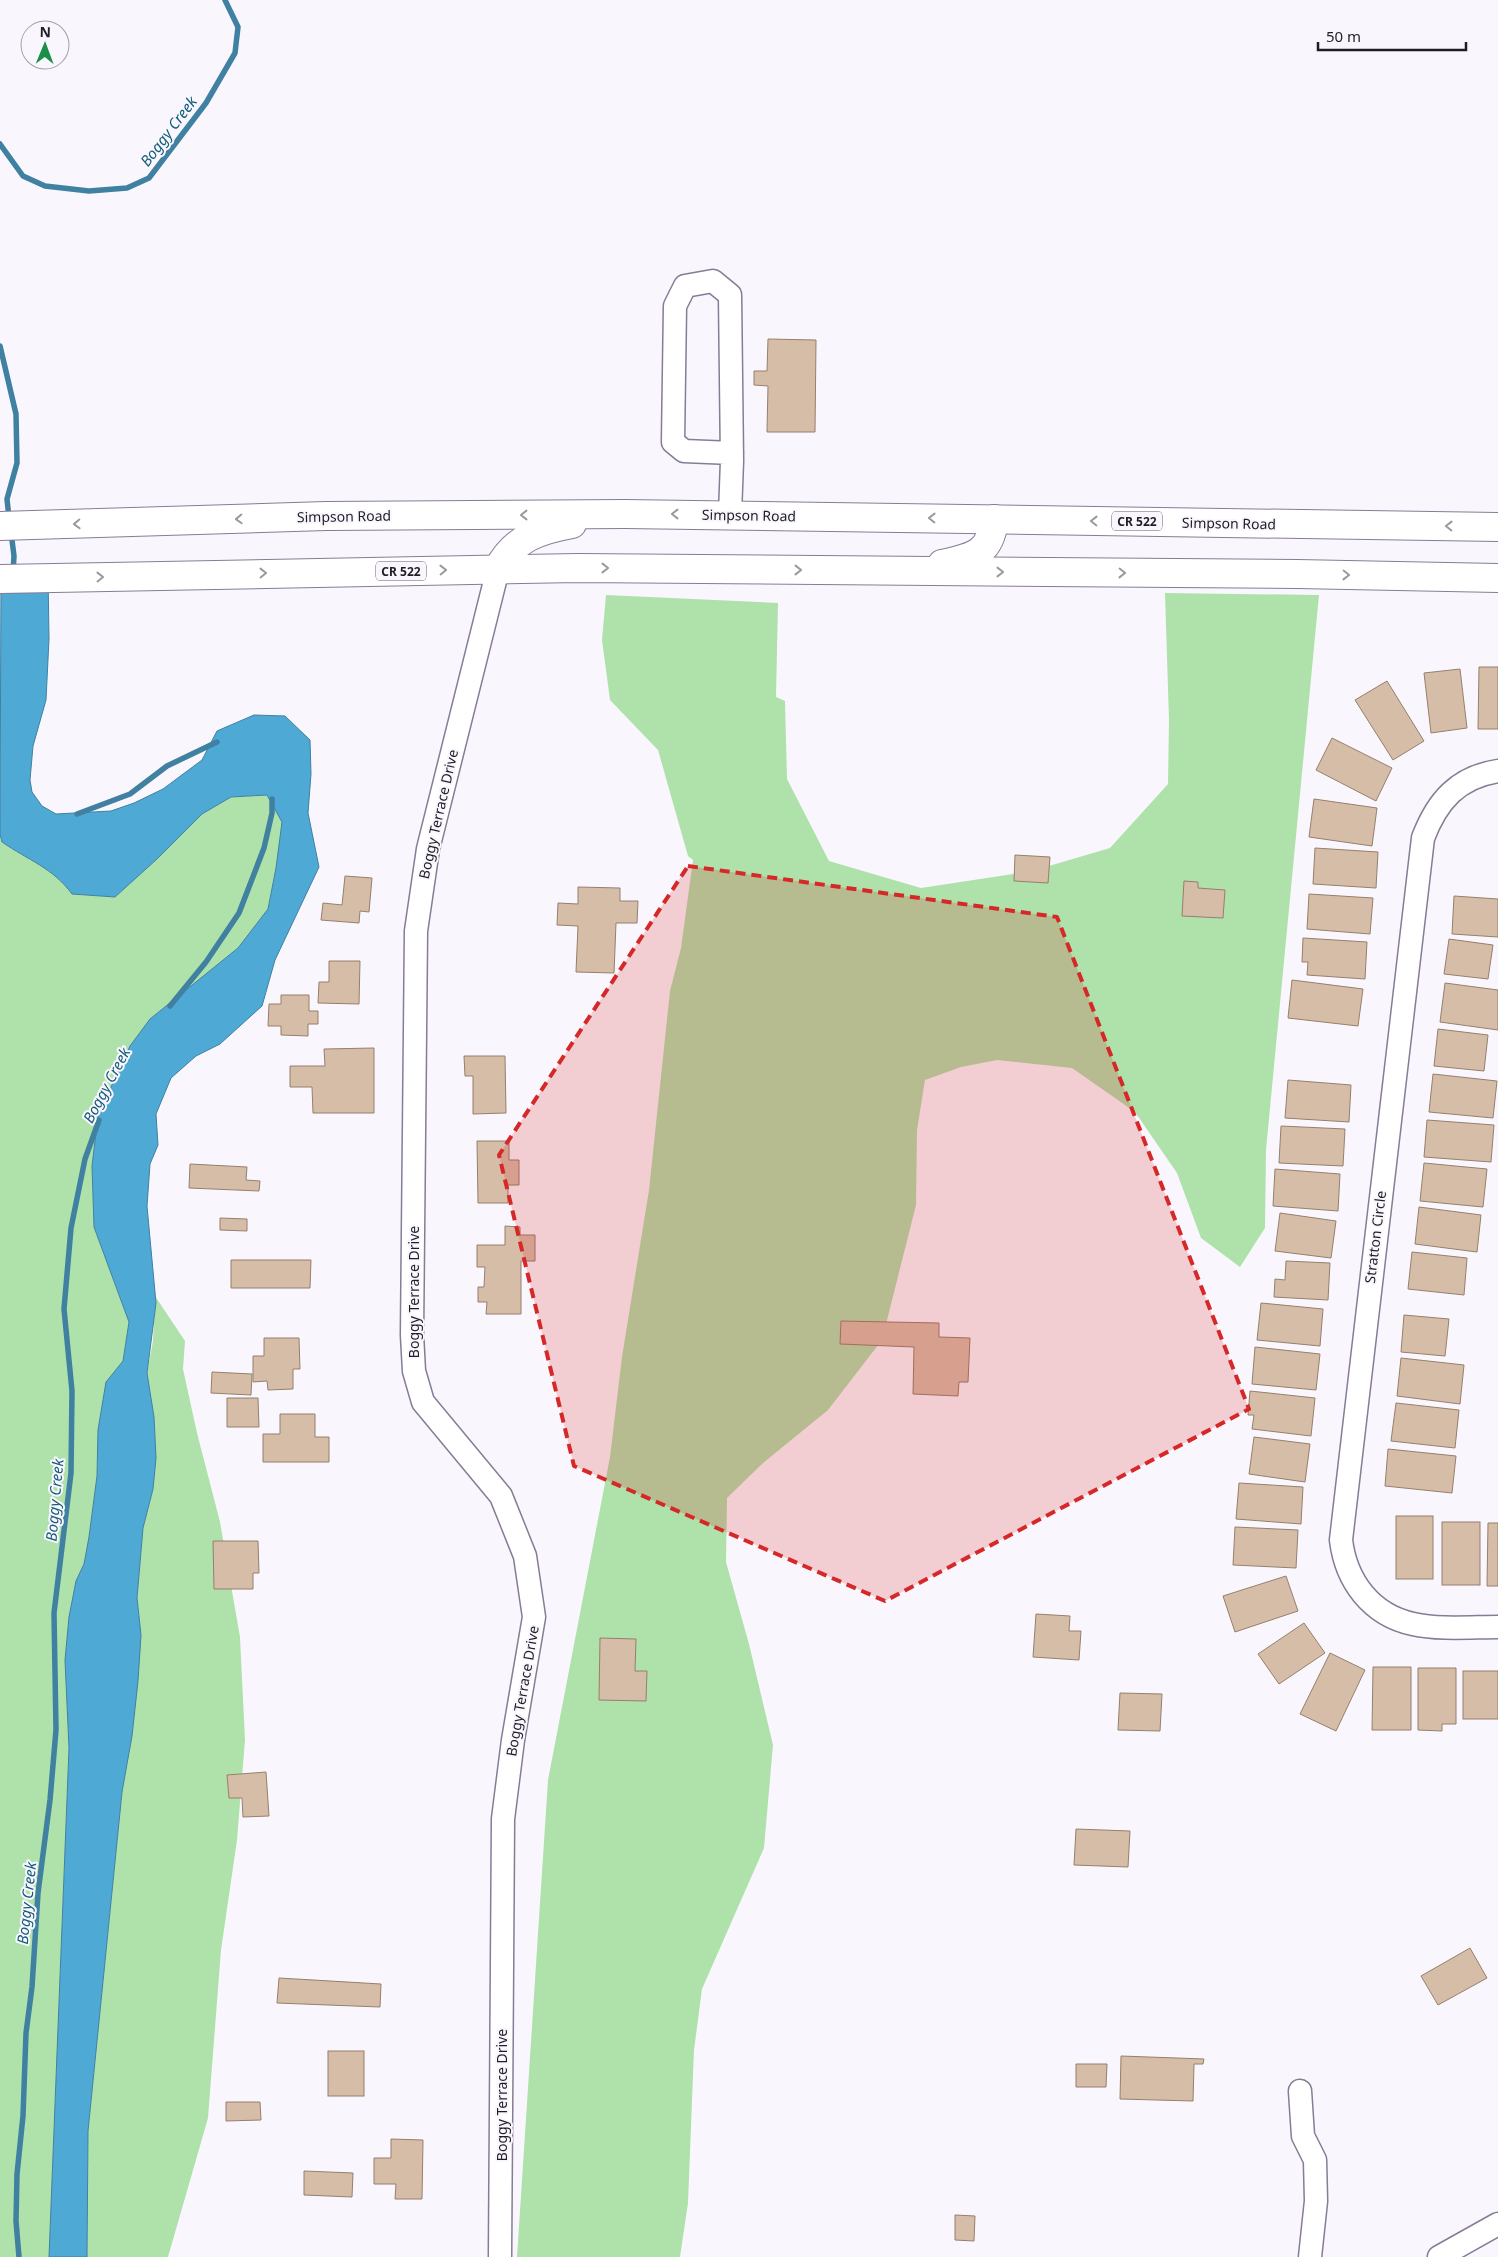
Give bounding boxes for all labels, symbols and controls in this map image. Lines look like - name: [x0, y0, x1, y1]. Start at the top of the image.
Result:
- north arrow: [20, 20, 70, 70]
- scale bar: [1318, 20, 1466, 52]
- text: N: [39, 22, 51, 41]
- text: 50 m: [1326, 26, 1361, 46]
- water label: Boggy Creek: [135, 92, 201, 170]
- street label: Simpson Road: [702, 505, 796, 525]
- street label: Simpson Road: [297, 506, 391, 526]
- one-way arrow: [671, 509, 679, 519]
- one-way arrow: [520, 510, 528, 520]
- road number: CR 522: [1112, 512, 1162, 530]
- one-way arrow: [928, 513, 936, 523]
- street label: Simpson Road: [1182, 513, 1276, 533]
- one-way arrow: [235, 514, 242, 524]
- one-way arrow: [1090, 516, 1098, 526]
- one-way arrow: [72, 519, 80, 530]
- one-way arrow: [1445, 521, 1453, 532]
- road number: CR 522: [376, 562, 426, 580]
- one-way arrow: [602, 563, 610, 574]
- one-way arrow: [440, 565, 447, 575]
- one-way arrow: [795, 565, 803, 575]
- one-way arrow: [997, 566, 1005, 577]
- one-way arrow: [260, 568, 267, 578]
- one-way arrow: [1118, 568, 1126, 578]
- one-way arrow: [1342, 570, 1350, 580]
- one-way arrow: [97, 572, 105, 582]
- street label: Boggy Terrace Drive: [414, 747, 462, 881]
- water label: Boggy Creek: [78, 1043, 134, 1126]
- street label: Stratton Circle: [1360, 1190, 1390, 1284]
- street label: Boggy Terrace Drive: [404, 1226, 423, 1358]
- water label: Boggy Creek: [40, 1457, 68, 1542]
- street label: Boggy Terrace Drive: [501, 1624, 543, 1758]
- water label: Boggy Creek: [12, 1860, 40, 1945]
- street label: Boggy Terrace Drive: [492, 2029, 511, 2161]

